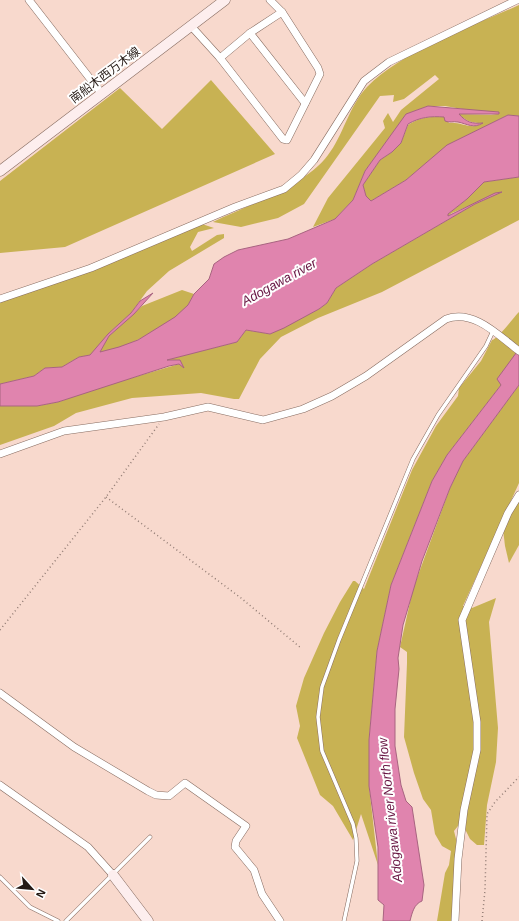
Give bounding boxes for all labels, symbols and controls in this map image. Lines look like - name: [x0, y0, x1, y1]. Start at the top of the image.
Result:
- street label: 南船木西万木線: [67, 44, 143, 106]
- water label: Adogawa river: [238, 255, 320, 309]
- water label: Adogawa river North flow: [375, 735, 405, 884]
- north arrow: [12, 869, 52, 909]
- text: N: [34, 887, 48, 900]

